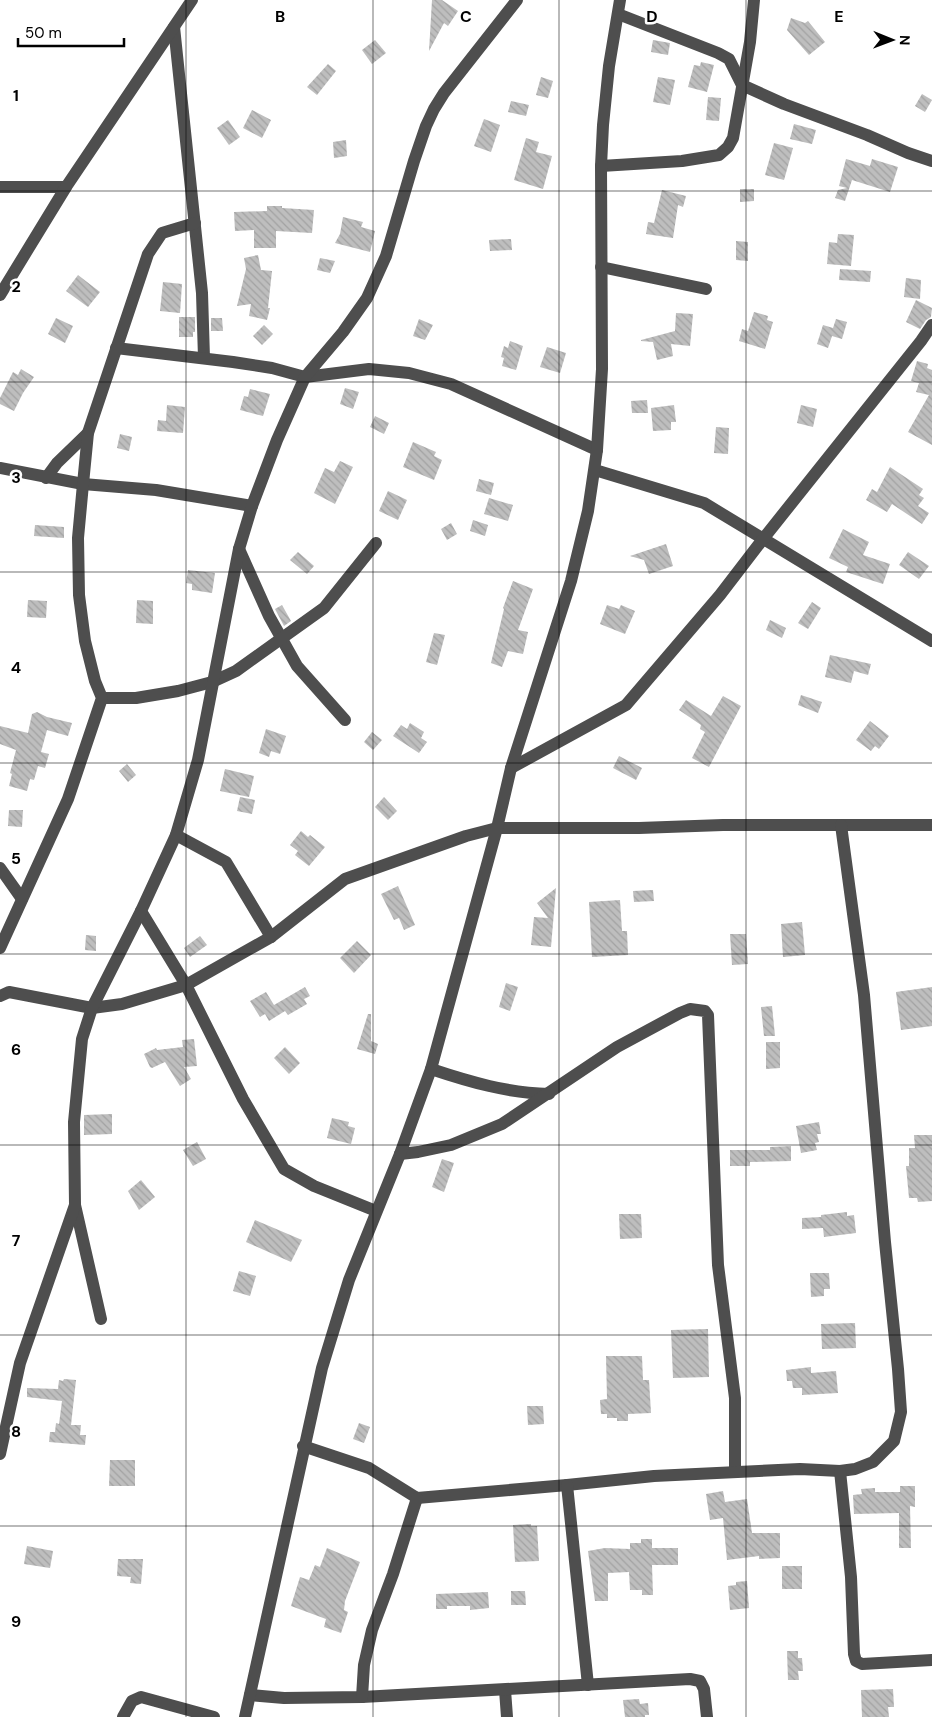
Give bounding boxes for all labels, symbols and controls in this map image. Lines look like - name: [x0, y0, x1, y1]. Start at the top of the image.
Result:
- text: B: [275, 6, 285, 27]
- text: C: [460, 6, 472, 27]
- text: D: [646, 6, 658, 27]
- text: E: [834, 6, 844, 27]
- scale bar: [18, 15, 124, 47]
- north arrow: [867, 15, 917, 65]
- text: 50 m: [25, 23, 62, 43]
- text: N: [896, 35, 914, 45]
- text: 1: [13, 85, 19, 106]
- text: 2: [11, 276, 21, 297]
- text: 3: [11, 467, 21, 488]
- text: 4: [11, 657, 21, 678]
- text: 5: [11, 848, 21, 869]
- text: 6: [11, 1039, 21, 1060]
- text: 7: [12, 1230, 21, 1251]
- text: 8: [11, 1421, 21, 1442]
- text: 9: [11, 1611, 21, 1632]

